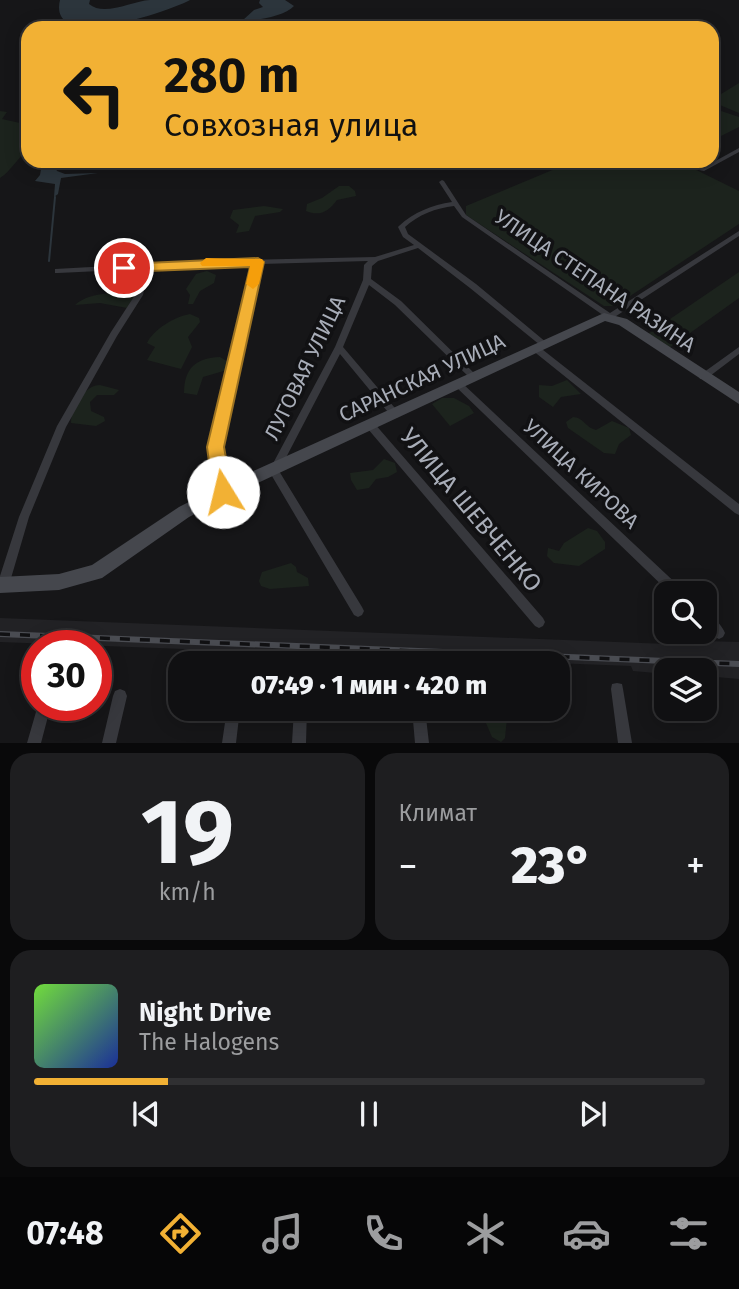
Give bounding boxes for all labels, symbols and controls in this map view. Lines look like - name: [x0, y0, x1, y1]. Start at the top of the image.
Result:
- text: 280 m: [164, 46, 300, 105]
- icon: left: [49, 49, 140, 140]
- text: Совхозная улица: [164, 106, 418, 144]
- street label: УЛИЦА СТЕПАНА РАЗИНА: [490, 204, 700, 358]
- pin: [94, 238, 154, 298]
- icon: arrive: [105, 249, 143, 287]
- street label: ЛУГОВАЯ УЛИЦА: [259, 292, 351, 444]
- street label: САРАНСКАЯ УЛИЦА: [335, 328, 509, 428]
- street label: УЛИЦА КИРОВА: [518, 414, 644, 534]
- street label: УЛИЦА ШЕВЧЕНКО: [395, 423, 547, 597]
- position arrow: [186, 455, 260, 529]
- map controls: [654, 581, 717, 721]
- button: search: [654, 581, 717, 644]
- speed limit sign: 30: [21, 630, 112, 721]
- button: layers: [654, 658, 717, 721]
- text: 07:49 · 1 мин · 420 m: [251, 670, 487, 701]
- text: 19: [141, 778, 234, 887]
- text: Климат: [399, 799, 477, 827]
- text: 23°: [511, 834, 592, 897]
- text: −: [399, 843, 418, 889]
- text: +: [686, 843, 705, 889]
- text: km/h: [159, 878, 216, 906]
- text: Night Drive: [139, 997, 271, 1028]
- text: The Halogens: [139, 1028, 279, 1056]
- icon: previous: [127, 1095, 165, 1133]
- icon: pause: [350, 1095, 388, 1133]
- icon: next: [574, 1095, 612, 1133]
- icon: directions: [156, 1209, 205, 1258]
- icon: music: [258, 1209, 307, 1258]
- icon: phone: [359, 1209, 408, 1258]
- icon: climate: [461, 1209, 510, 1258]
- icon: car: [562, 1209, 611, 1258]
- icon: filters: [664, 1209, 713, 1258]
- text: 07:48: [26, 1214, 104, 1252]

